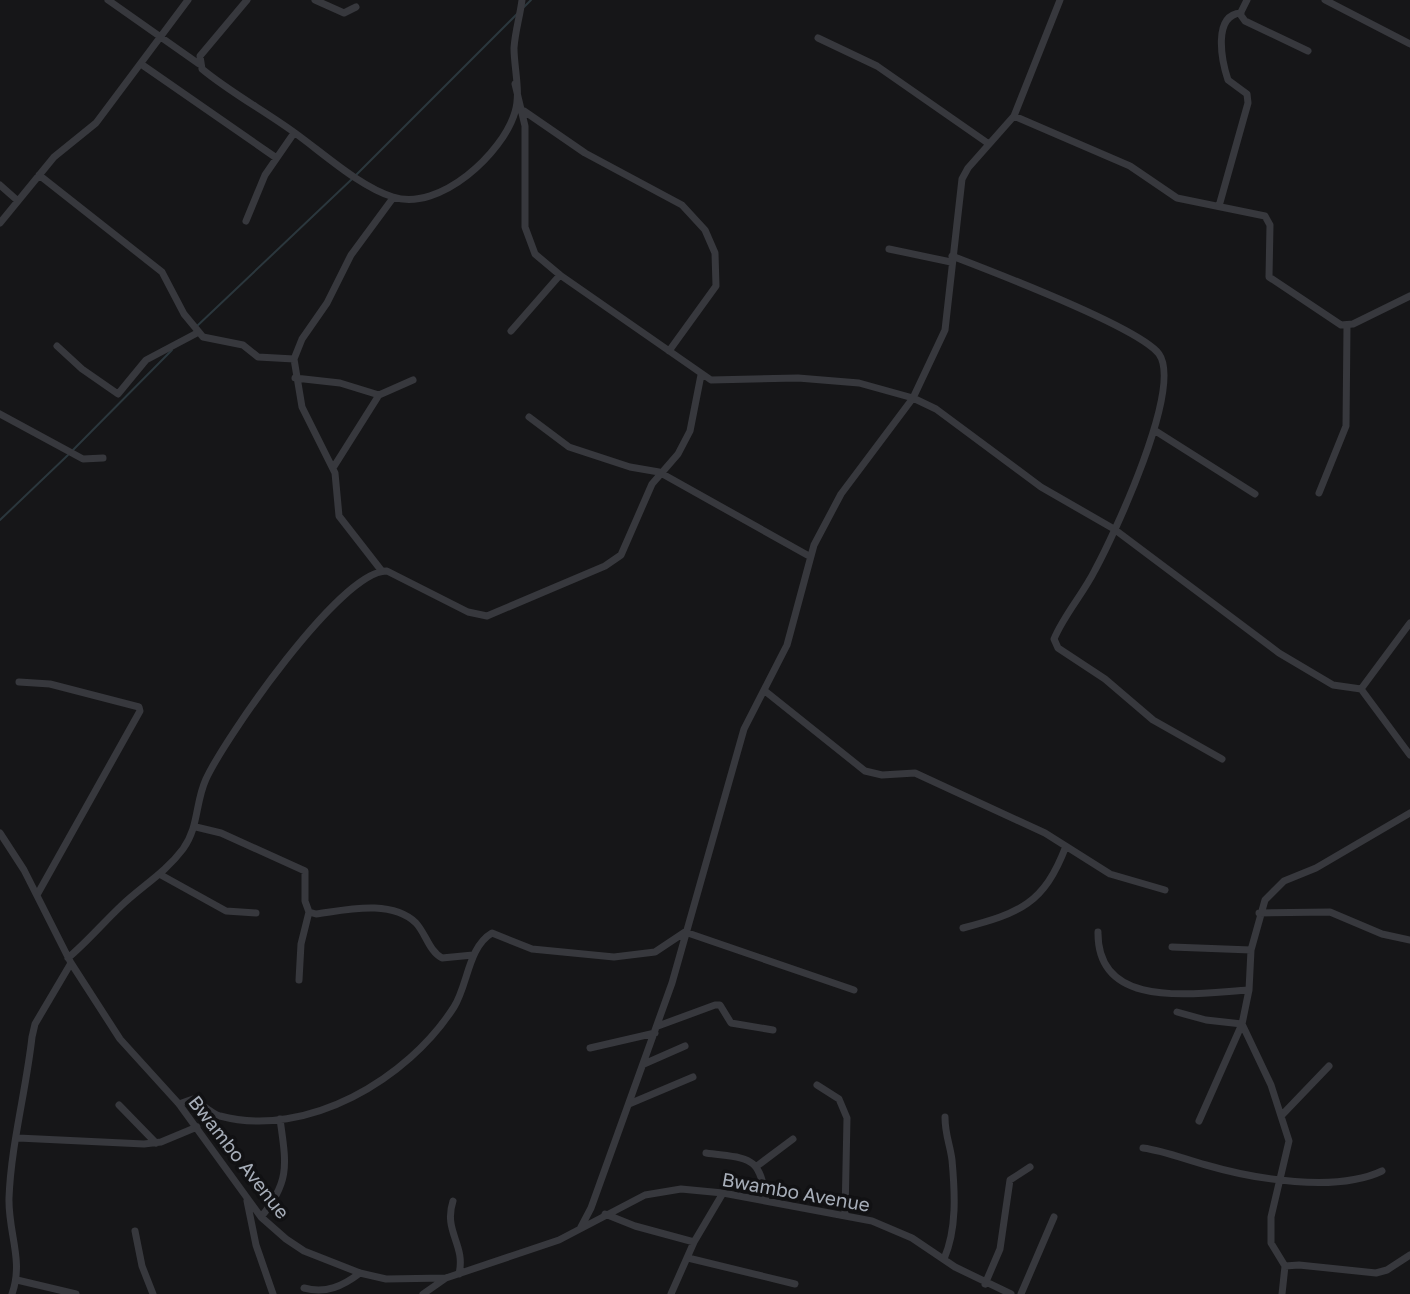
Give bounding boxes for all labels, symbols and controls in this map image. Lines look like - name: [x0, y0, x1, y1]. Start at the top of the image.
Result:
- street label: Bwambo Avenue: [184, 1091, 295, 1223]
- street label: Bwambo Avenue: [720, 1167, 872, 1216]

